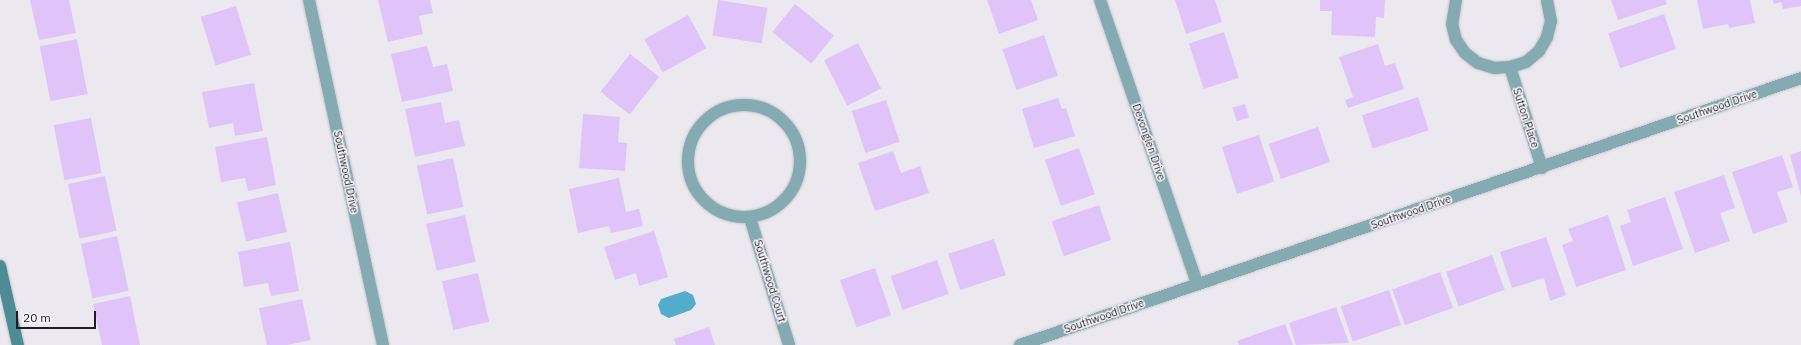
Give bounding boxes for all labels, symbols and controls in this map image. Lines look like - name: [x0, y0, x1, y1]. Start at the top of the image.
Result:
- street label: Sutton Place: [1510, 86, 1542, 150]
- street label: Southwood Drive: [1675, 87, 1759, 127]
- street label: Devonglen Drive: [1130, 102, 1168, 182]
- street label: Southwood Drive: [331, 130, 361, 214]
- street label: Southwood Drive: [1369, 192, 1453, 232]
- street label: Southwood Court: [751, 238, 789, 324]
- street label: Southwood Drive: [1062, 296, 1146, 336]
- scale bar: [18, 303, 98, 329]
- text: 20 m: [23, 310, 51, 325]

